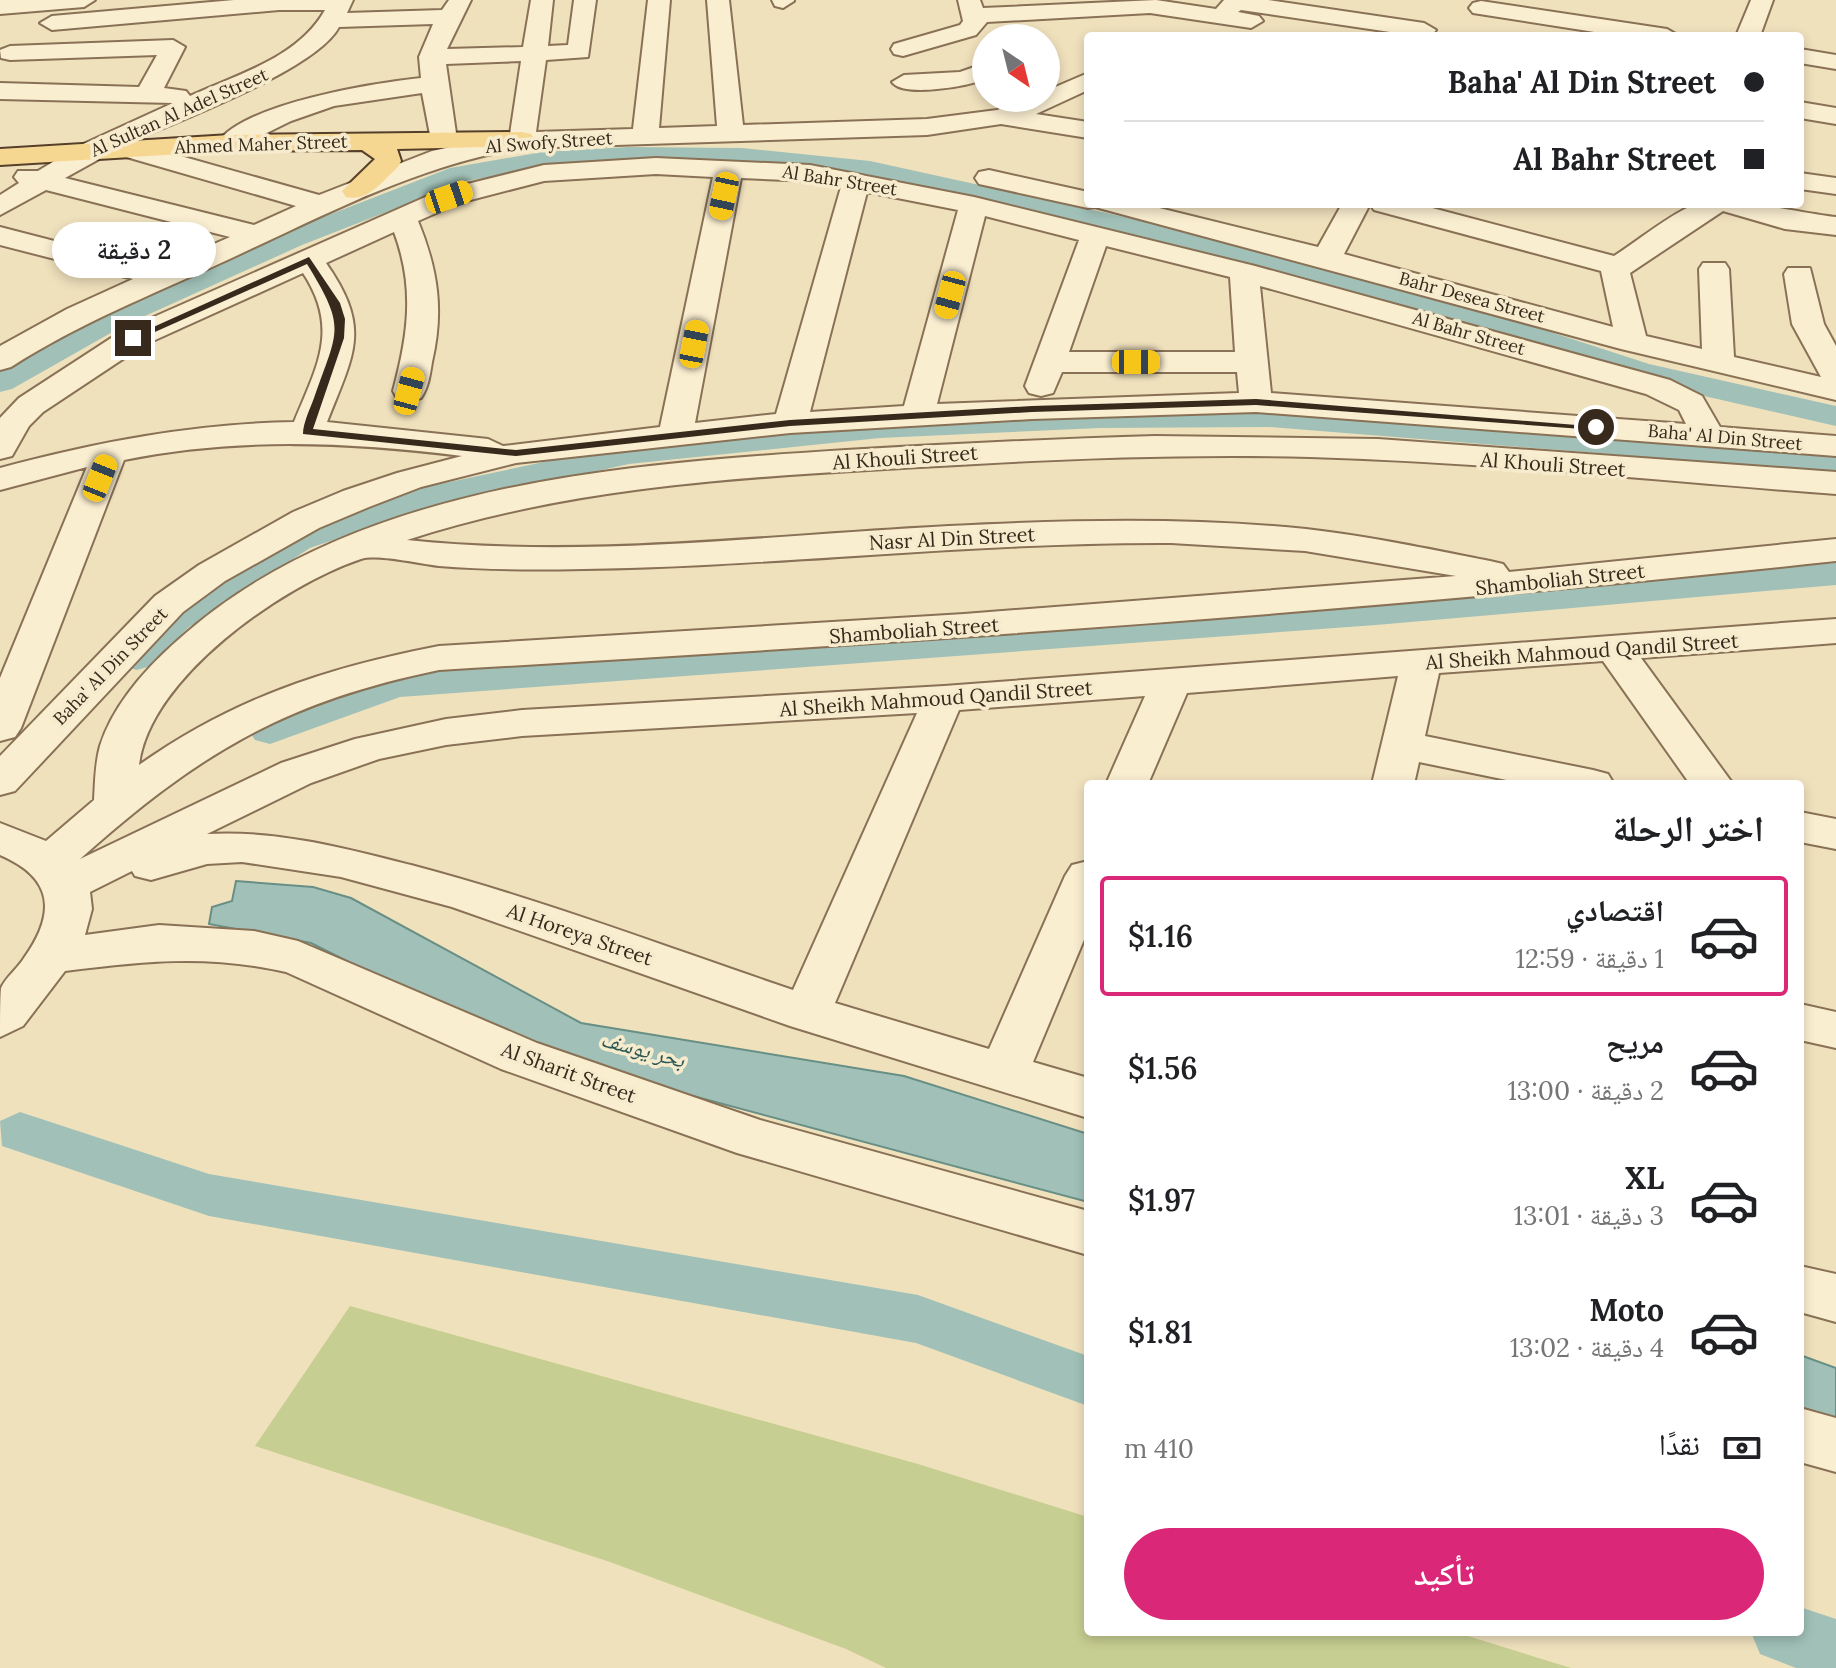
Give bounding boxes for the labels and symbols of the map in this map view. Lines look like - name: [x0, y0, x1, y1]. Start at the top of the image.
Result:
- north arrow: [972, 24, 1060, 112]
- street label: Al Sultan Al Adel Street: [86, 62, 271, 162]
- street label: Al Swofy Street: [484, 126, 613, 158]
- street label: Ahmed Maher Street: [173, 129, 348, 159]
- street label: Al Bahr Street: [780, 159, 899, 200]
- car: [707, 170, 741, 222]
- car: [422, 178, 476, 216]
- callout: 2 دقيقة: [51, 222, 215, 278]
- street label: Bahr Desea Street: [1397, 266, 1547, 328]
- car: [932, 269, 968, 321]
- street label: Al Bahr Street: [1409, 306, 1528, 360]
- car: [678, 318, 710, 370]
- route end: [115, 320, 151, 356]
- car: [1112, 350, 1160, 374]
- car: [391, 365, 427, 417]
- route start: [1578, 409, 1614, 445]
- street label: Baha' Al Din Street: [1647, 419, 1803, 455]
- street label: Al Khouli Street: [831, 439, 979, 475]
- street label: Al Khouli Street: [1479, 446, 1627, 482]
- car: [80, 451, 120, 505]
- street label: Nasr Al Din Street: [868, 521, 1036, 555]
- street label: Shamboliah Street: [1474, 558, 1646, 600]
- street label: Baha' Al Din Street: [48, 602, 172, 730]
- street label: Shamboliah Street: [828, 612, 1000, 648]
- street label: Al Sheikh Mahmoud Qandil Street: [1424, 628, 1740, 674]
- street label: Al Sheikh Mahmoud Qandil Street: [778, 675, 1094, 721]
- street label: Al Horeya Street: [503, 897, 656, 971]
- water label: بحر يوسف: [598, 1024, 689, 1074]
- street label: Al Sharit Street: [497, 1036, 640, 1108]

